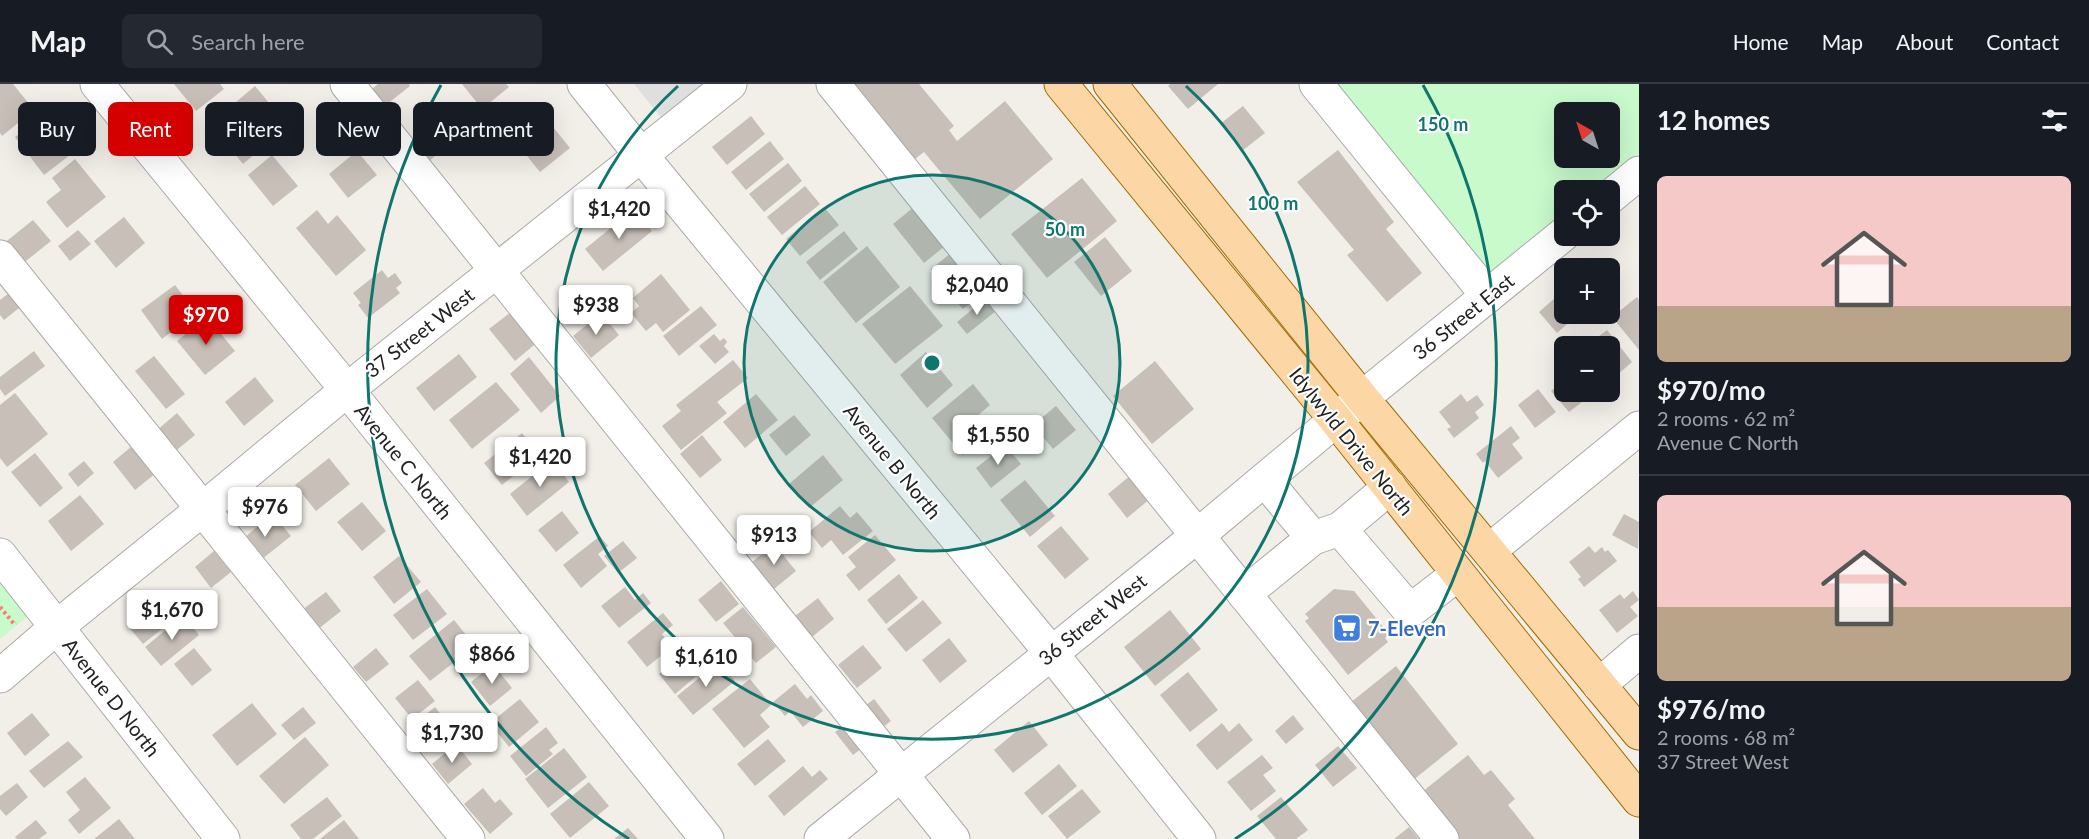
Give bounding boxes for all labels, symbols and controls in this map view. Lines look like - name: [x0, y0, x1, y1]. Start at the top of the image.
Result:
- search box: [122, 14, 542, 68]
- text: Map: [30, 24, 86, 58]
- icon: search: [143, 25, 176, 58]
- text: Search here: [191, 28, 305, 55]
- text: Home: [1733, 29, 1789, 54]
- text: Map: [1822, 29, 1863, 54]
- text: About: [1896, 29, 1953, 54]
- text: Contact: [1986, 29, 2059, 54]
- chip: Buy: [18, 102, 96, 156]
- chip: Rent: [108, 102, 193, 156]
- chip: Filters: [205, 102, 304, 156]
- chip: New: [316, 102, 401, 156]
- chip: Apartment: [413, 102, 554, 156]
- north arrow: [1554, 102, 1620, 168]
- map controls: [1554, 102, 1620, 402]
- text: 12 homes: [1657, 104, 1770, 136]
- icon: filters: [2038, 104, 2071, 137]
- text: 150 m: [1418, 113, 1468, 135]
- button: locate: [1554, 180, 1620, 246]
- pin: $1,420: [570, 189, 668, 240]
- text: 100 m: [1248, 192, 1298, 214]
- text: $1,420: [588, 196, 650, 220]
- icon: home: [1810, 215, 1918, 323]
- text: 50 m: [1045, 218, 1085, 240]
- button: +: [1554, 258, 1620, 324]
- pin: $2,040: [928, 265, 1026, 316]
- street label: 36 Street East: [1408, 268, 1518, 364]
- text: $2,040: [946, 272, 1008, 296]
- street label: 37 Street West: [360, 282, 478, 382]
- pin: $938: [560, 285, 632, 336]
- text: $938: [573, 292, 619, 316]
- pin: $970: [170, 295, 242, 346]
- text: $970: [183, 302, 229, 326]
- button: −: [1554, 336, 1620, 402]
- centre of rings: [922, 353, 942, 373]
- street label: Idylwyld Drive North: [1285, 362, 1419, 520]
- text: $970/mo: [1657, 374, 1765, 406]
- street label: Avenue C North: [350, 398, 458, 524]
- street label: Avenue B North: [839, 399, 947, 523]
- text: 2 rooms · 62 m²: [1657, 406, 1795, 430]
- pin: $1,550: [949, 415, 1047, 466]
- text: $1,550: [967, 422, 1029, 446]
- text: Avenue C North: [1657, 430, 1799, 454]
- pin: $1,420: [491, 437, 589, 488]
- text: $1,420: [509, 444, 571, 468]
- pin: $976: [229, 487, 301, 538]
- text: $976: [242, 494, 288, 518]
- pin: $913: [738, 515, 810, 566]
- text: $913: [751, 522, 797, 546]
- icon: home: [1810, 534, 1918, 642]
- street label: 36 Street West: [1033, 568, 1151, 670]
- pin: $1,670: [123, 590, 221, 641]
- text: $1,670: [141, 597, 203, 621]
- supermarket icon: 7-Eleven: [1331, 612, 1363, 644]
- place label: 7-Eleven: [1368, 616, 1446, 640]
- street label: Avenue D North: [58, 633, 166, 761]
- pin: $866: [456, 634, 528, 685]
- pin: $1,610: [657, 637, 755, 688]
- text: $866: [469, 641, 515, 665]
- text: $1,610: [675, 644, 737, 668]
- text: $976/mo: [1657, 693, 1765, 725]
- pin: $1,730: [403, 713, 501, 764]
- text: $1,730: [421, 720, 483, 744]
- text: 2 rooms · 68 m²: [1657, 725, 1795, 749]
- text: 37 Street West: [1657, 749, 1789, 773]

